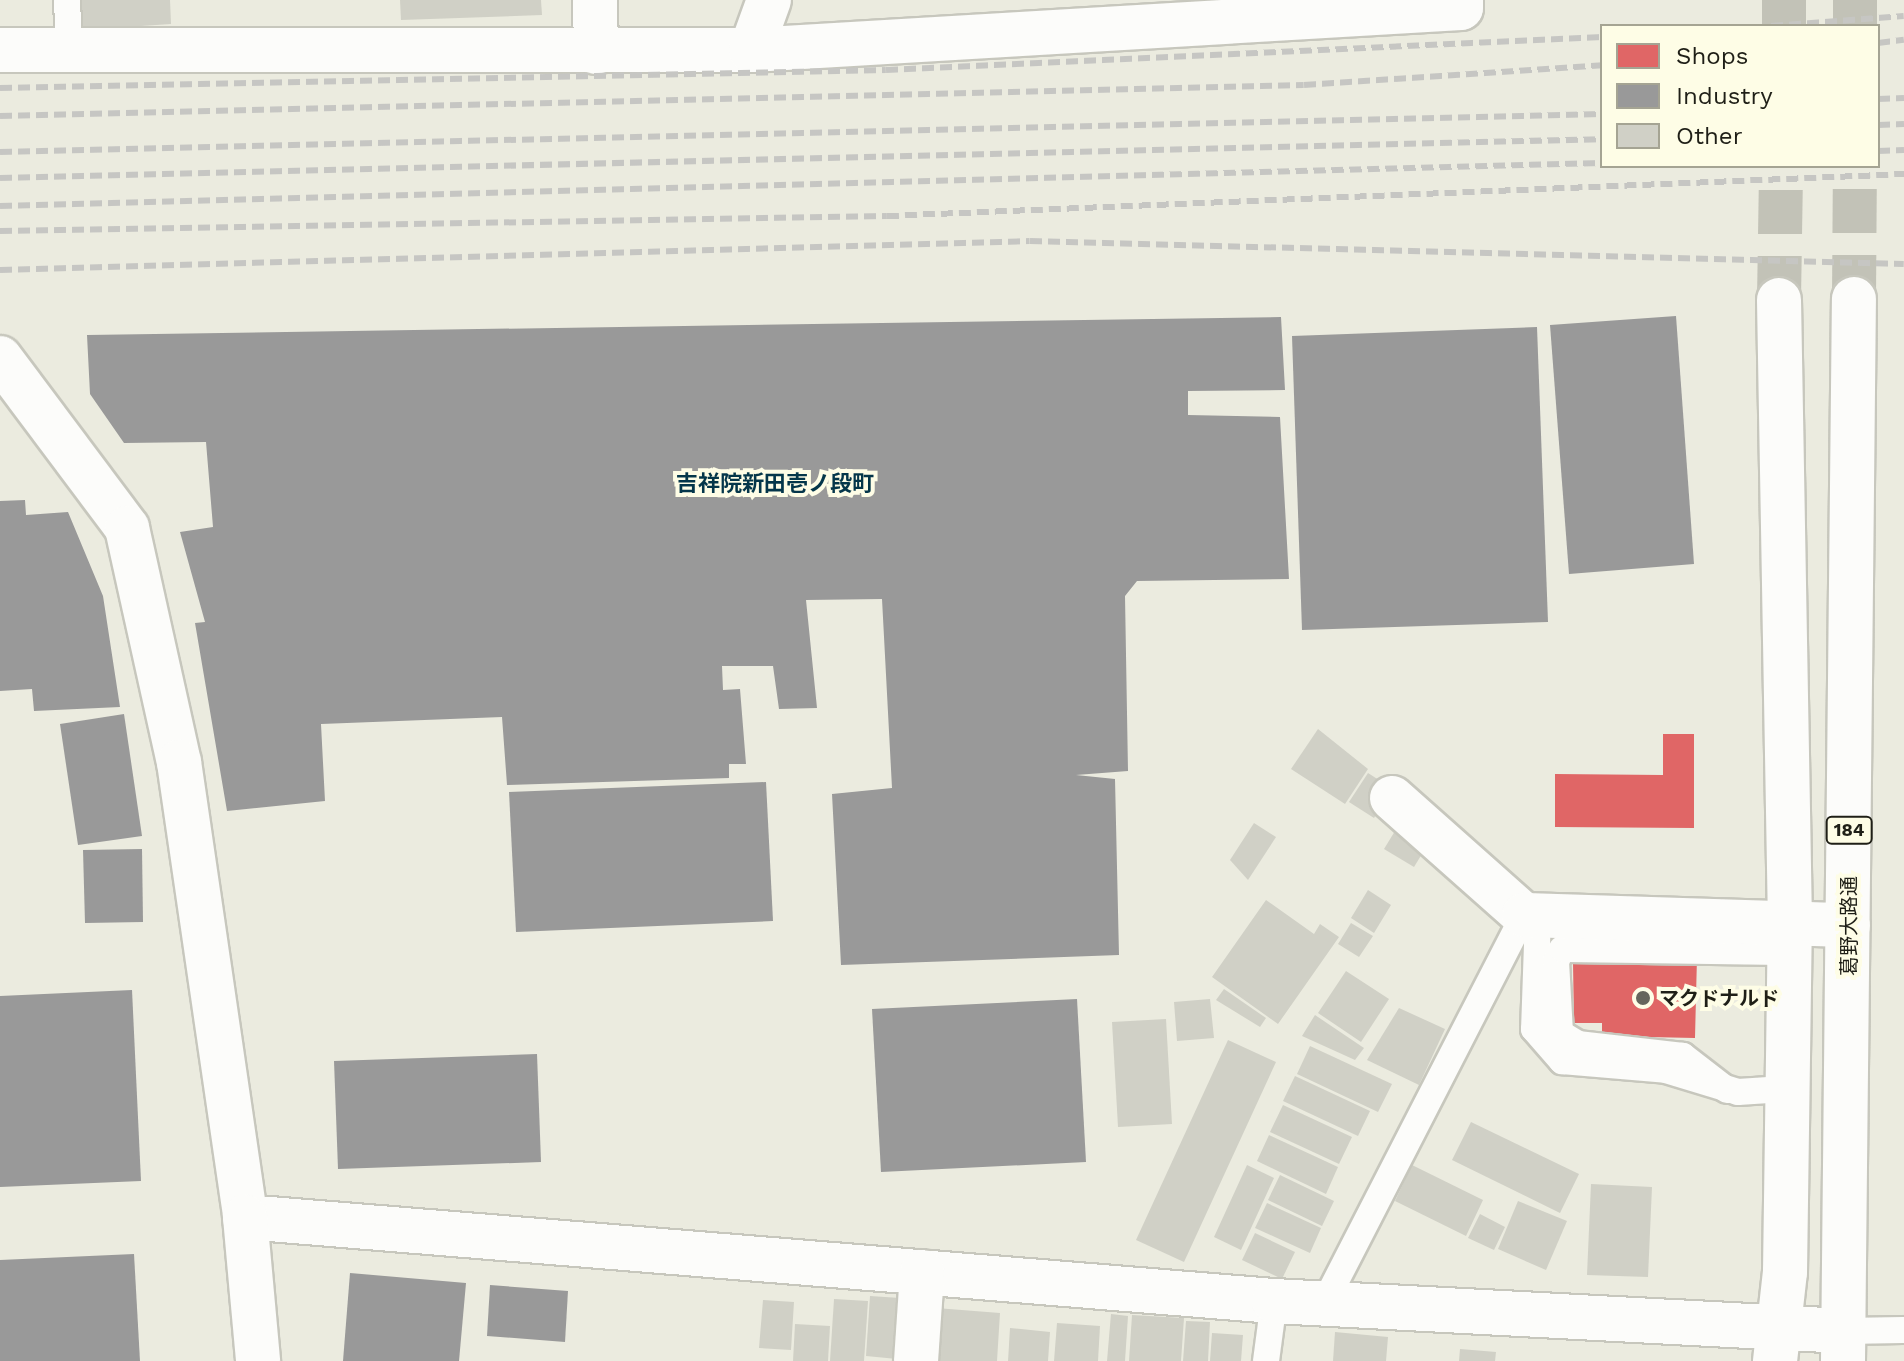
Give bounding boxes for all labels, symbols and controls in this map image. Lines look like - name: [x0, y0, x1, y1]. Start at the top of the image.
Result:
- legend: [1600, 24, 1880, 168]
- text: Shops: [1676, 42, 1748, 70]
- text: Industry: [1676, 82, 1773, 110]
- text: Other: [1676, 122, 1743, 150]
- district label: 吉祥院新田壱ノ段町: [676, 471, 874, 497]
- road number: 184: [1825, 816, 1873, 844]
- street label: 葛野大路通: [1837, 876, 1861, 976]
- place label: マクドナルド: [1659, 986, 1779, 1010]
- marker: マクドナルド: [1634, 989, 1652, 1007]

